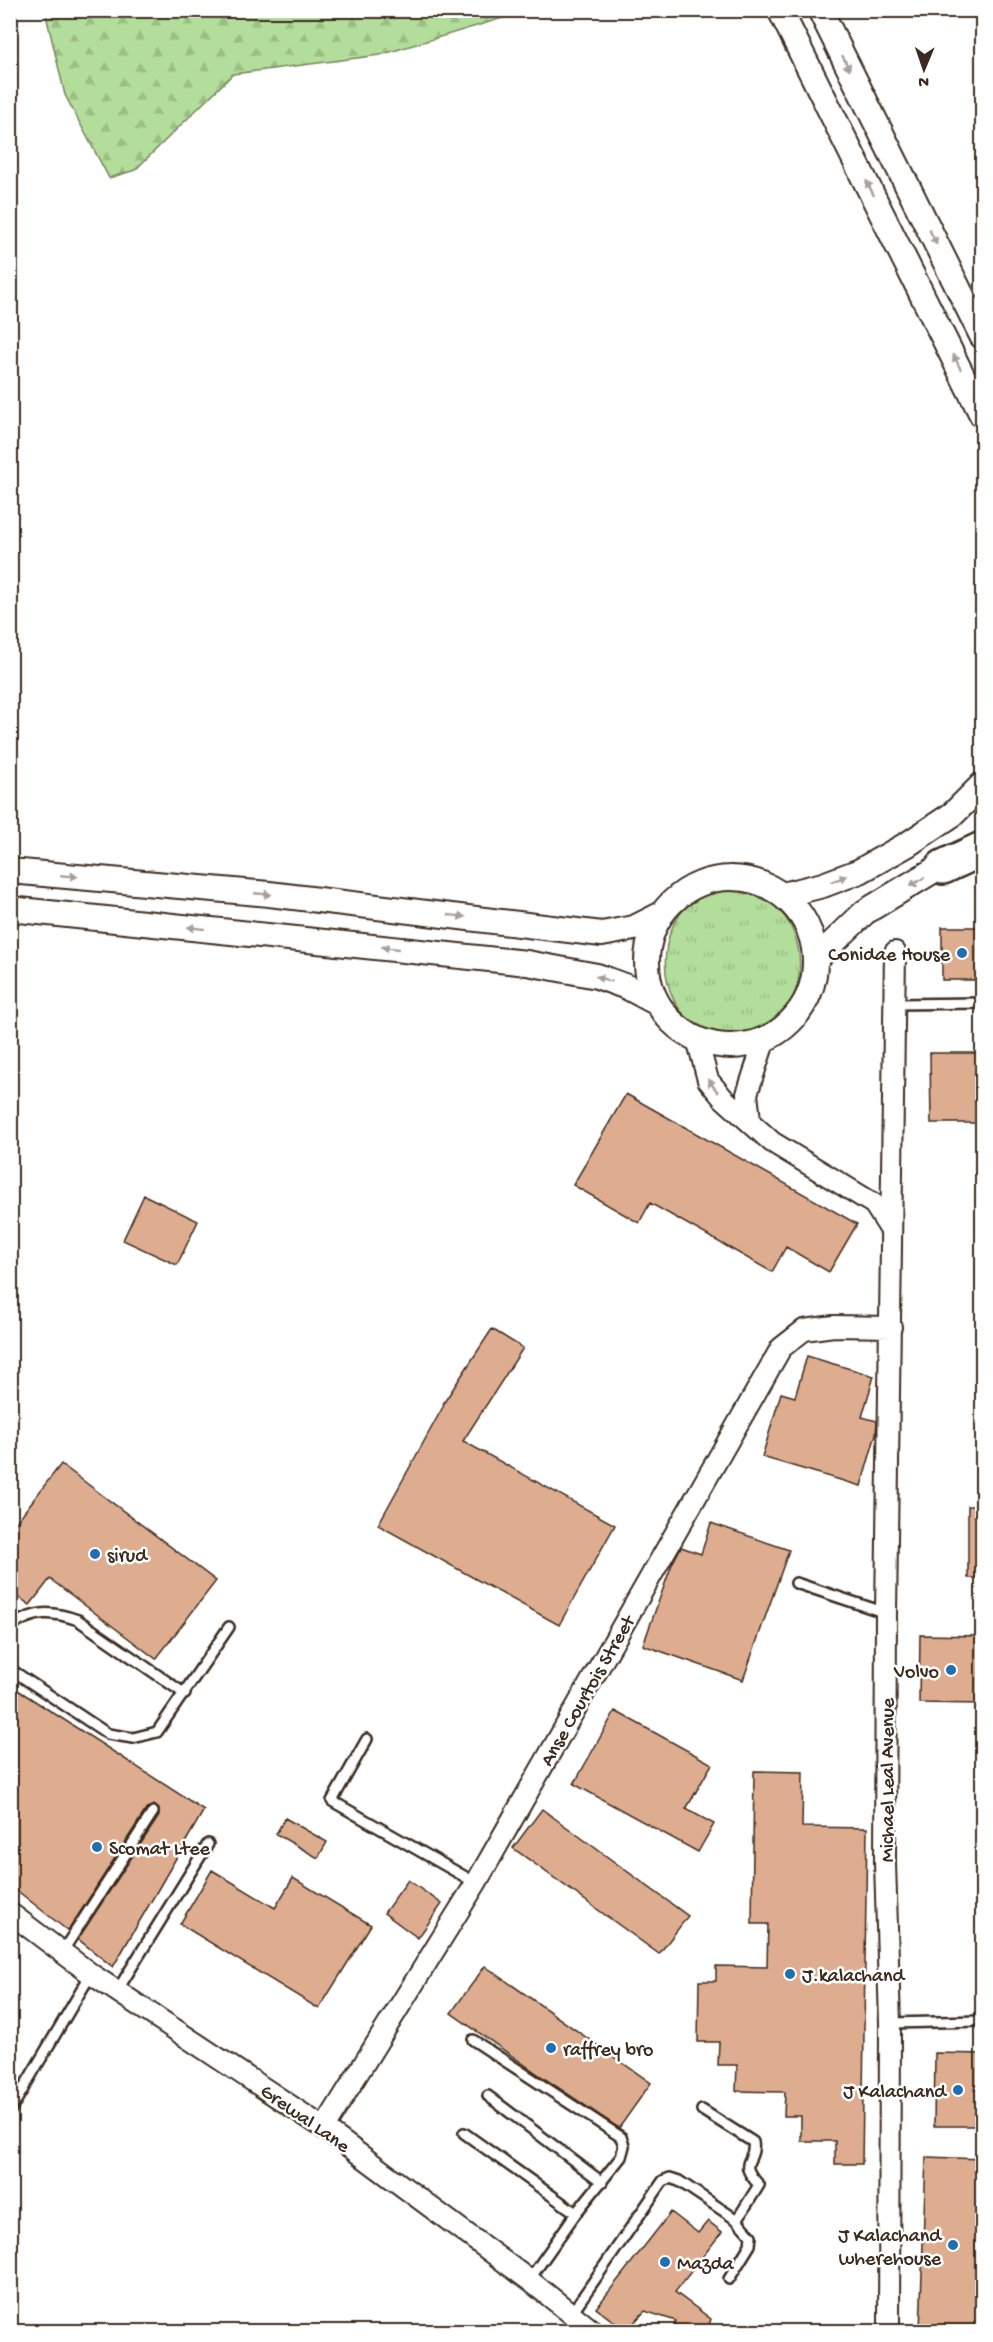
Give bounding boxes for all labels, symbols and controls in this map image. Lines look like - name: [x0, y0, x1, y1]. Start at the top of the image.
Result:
- north arrow: [894, 39, 954, 99]
- one-way arrow: [842, 54, 851, 71]
- text: N: [917, 71, 929, 90]
- one-way arrow: [865, 179, 874, 196]
- one-way arrow: [929, 229, 938, 246]
- one-way arrow: [952, 354, 961, 371]
- one-way arrow: [59, 871, 78, 881]
- one-way arrow: [830, 873, 848, 883]
- one-way arrow: [909, 876, 925, 887]
- one-way arrow: [254, 889, 273, 899]
- one-way arrow: [447, 912, 466, 921]
- one-way arrow: [187, 923, 206, 932]
- one-way arrow: [381, 943, 400, 953]
- place label: Conidae House: [828, 945, 951, 968]
- marker: Conidae House: [955, 946, 969, 960]
- one-way arrow: [595, 974, 613, 983]
- one-way arrow: [707, 1078, 720, 1094]
- place label: sirud: [107, 1546, 149, 1569]
- marker: sirud: [88, 1547, 102, 1561]
- street label: Anse Courtois Street: [537, 1611, 642, 1771]
- place label: Volvo: [893, 1662, 939, 1685]
- marker: Volvo: [944, 1663, 958, 1677]
- street label: Michael Leal Avenue: [878, 1697, 901, 1862]
- place label: Scomat Ltee: [109, 1839, 210, 1862]
- marker: Scomat Ltee: [90, 1840, 104, 1854]
- place label: J.kalachand: [802, 1966, 907, 1989]
- marker: J.kalachand: [783, 1967, 797, 1981]
- place label: raffrey bro: [563, 2040, 653, 2063]
- marker: raffrey bro: [544, 2041, 558, 2055]
- street label: Grewal Lane: [255, 2081, 354, 2160]
- place label: J Kalachand: [843, 2082, 948, 2105]
- marker: J Kalachand: [951, 2083, 965, 2097]
- place label: J Kalachand wherehouse: [838, 2226, 943, 2272]
- marker: J Kalachand wherehouse: [946, 2238, 960, 2252]
- place label: Mazda: [677, 2254, 735, 2277]
- marker: Mazda: [658, 2255, 672, 2269]

